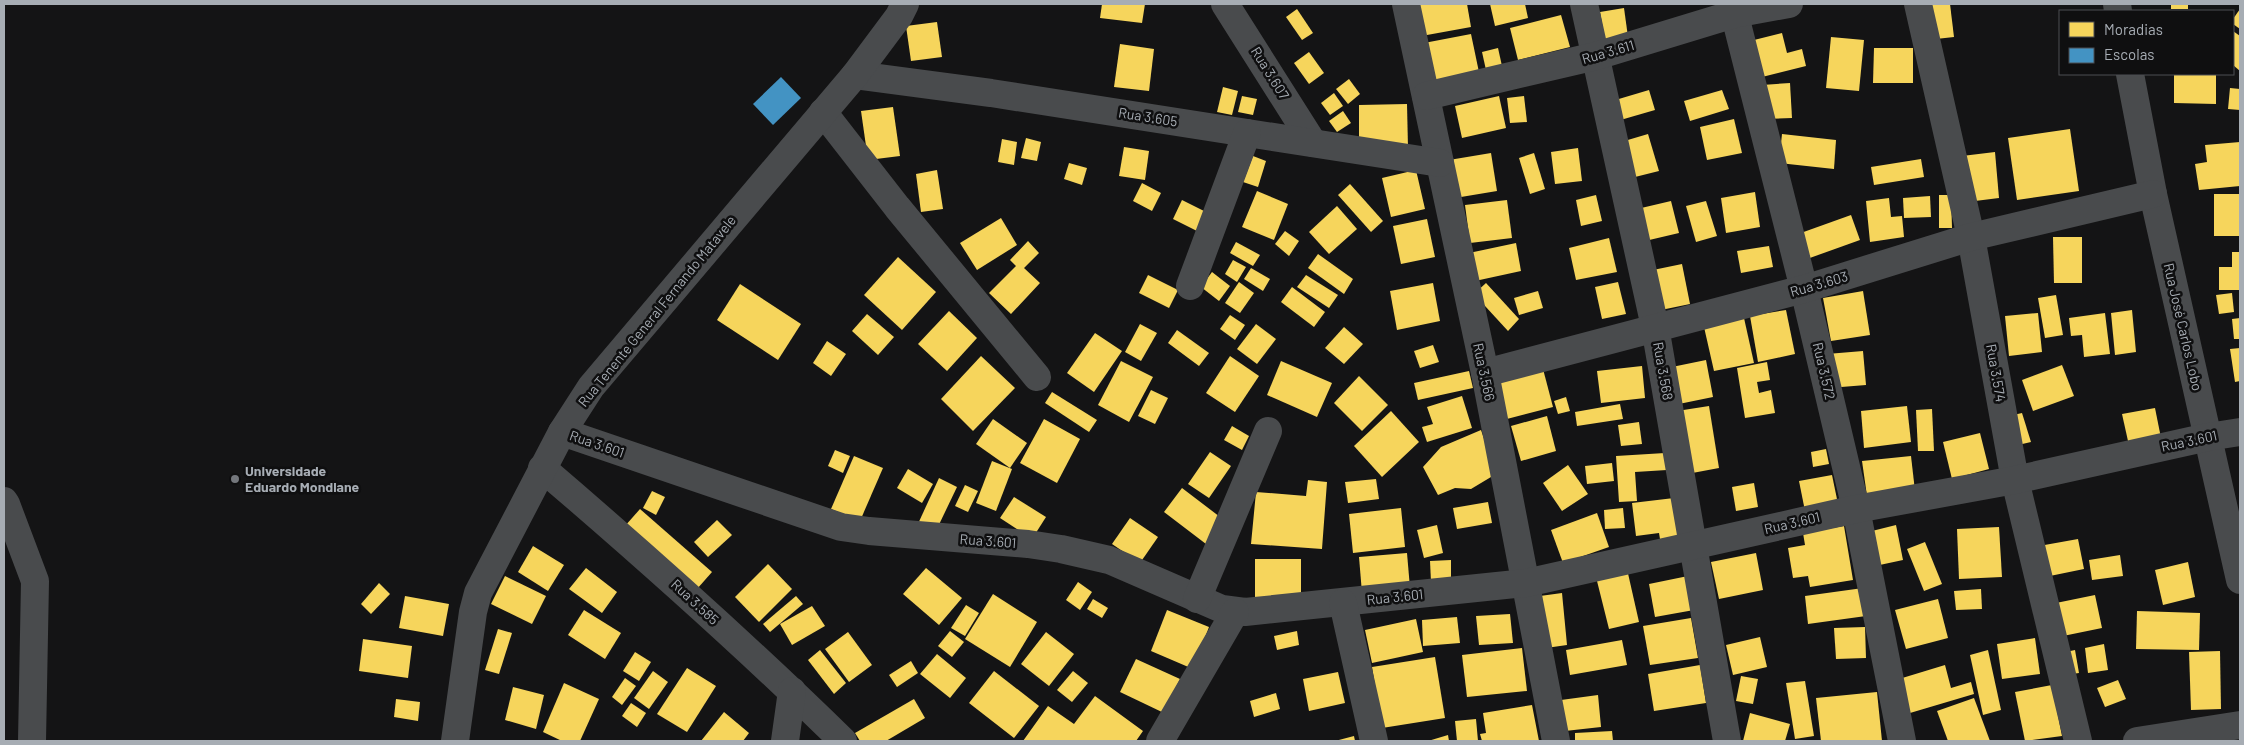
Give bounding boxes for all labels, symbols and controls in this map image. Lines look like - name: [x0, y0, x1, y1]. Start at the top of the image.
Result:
- legend: [2059, 10, 2234, 75]
- text: Moradias: [2104, 20, 2163, 38]
- street label: Rua 3.611: [1580, 36, 1636, 67]
- street label: Rua 3.607: [1248, 43, 1293, 103]
- text: Escolas: [2104, 45, 2155, 63]
- street label: Rua 3.605: [1117, 103, 1179, 130]
- street label: Rua Tenente General Fernando Matavele: [574, 212, 739, 410]
- street label: Rua José Carlos Lobo: [2161, 261, 2206, 392]
- street label: Rua 3.603: [1788, 267, 1850, 300]
- street label: Rua 3.568: [1650, 340, 1677, 401]
- street label: Rua 3.572: [1810, 340, 1839, 401]
- street label: Rua 3.566: [1470, 341, 1499, 402]
- street label: Rua 3.574: [1983, 343, 2010, 403]
- street label: Rua 3.601: [568, 426, 627, 461]
- street label: Rua 3.601: [2159, 426, 2218, 455]
- place label: Universidade Eduardo Mondlane: [245, 462, 360, 495]
- marker: Universidade Eduardo Mondlane: [229, 473, 241, 485]
- street label: Rua 3.601: [1762, 508, 1821, 537]
- street label: Rua 3.601: [959, 530, 1017, 551]
- street label: Rua 3.585: [668, 575, 723, 628]
- street label: Rua 3.601: [1366, 585, 1424, 608]

